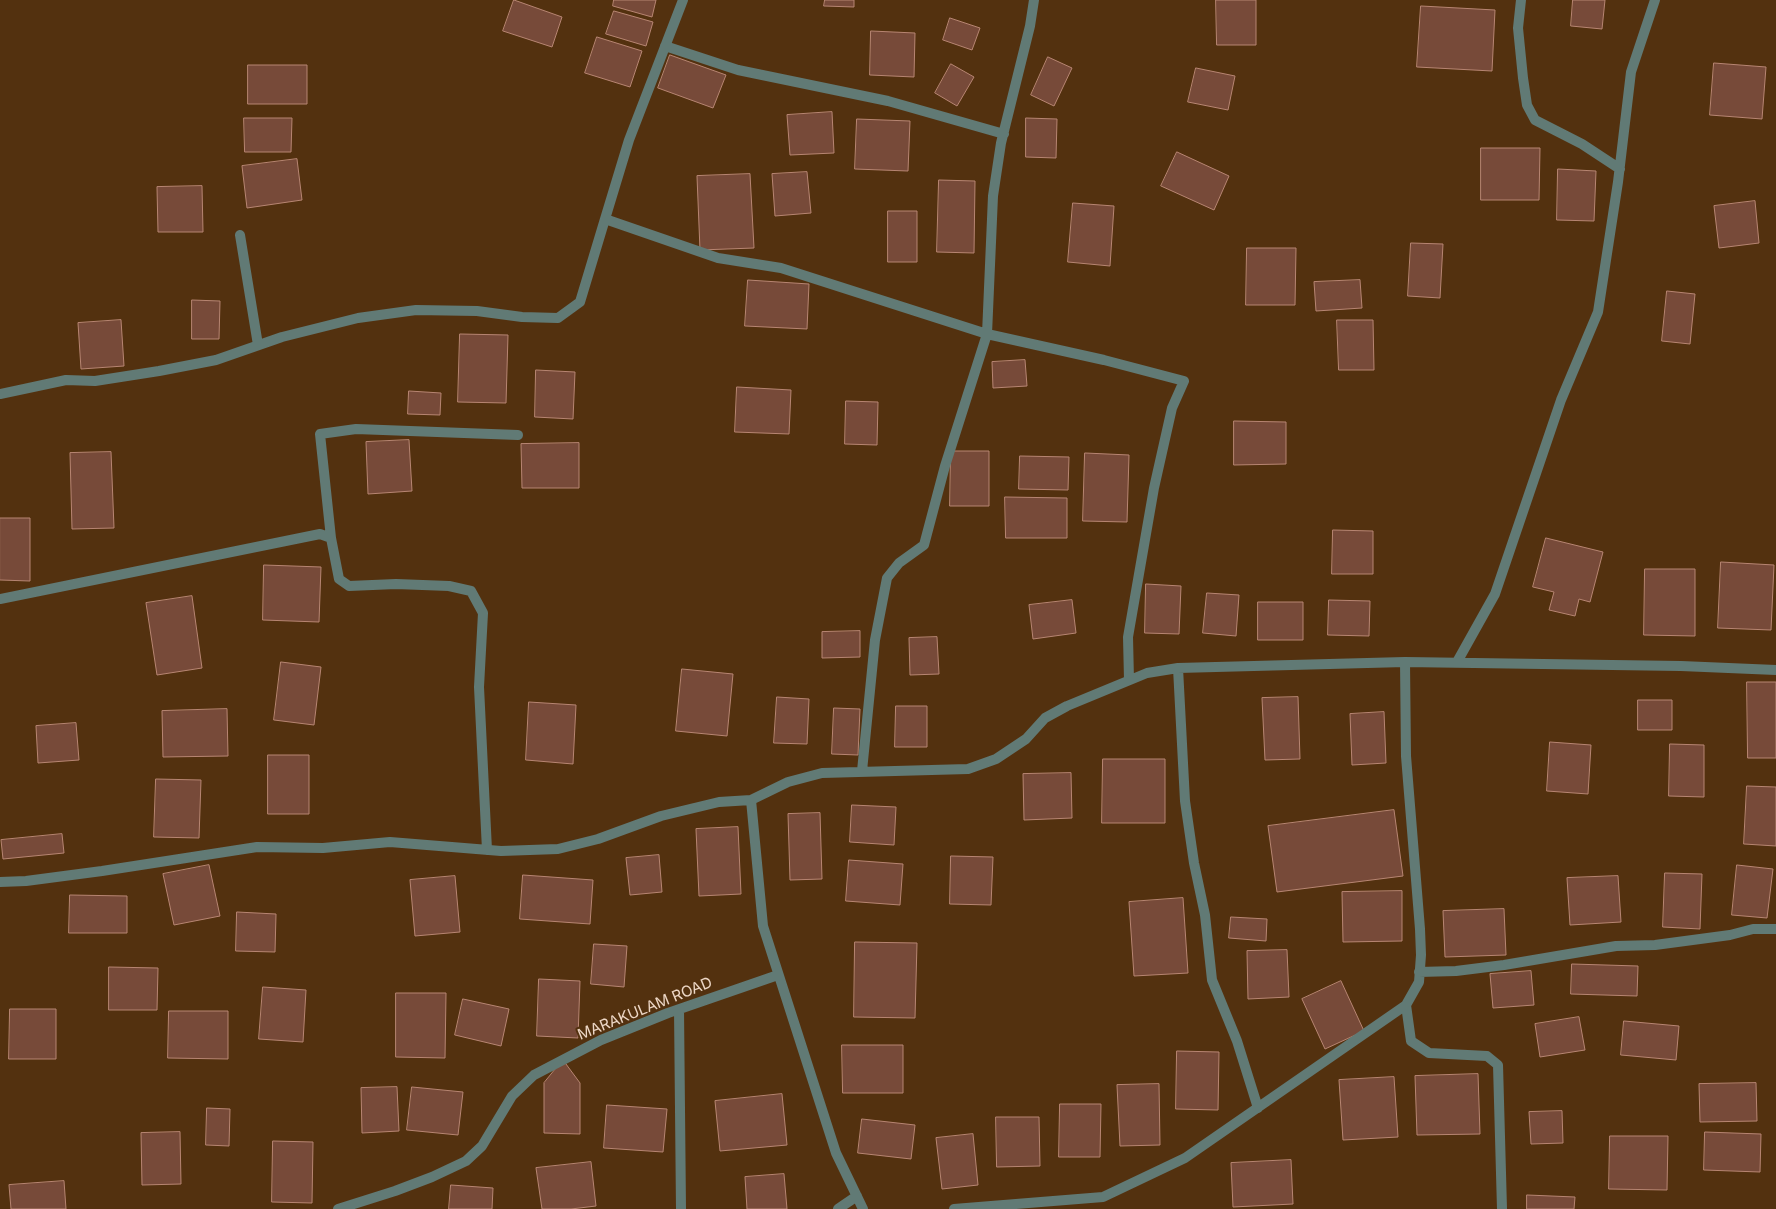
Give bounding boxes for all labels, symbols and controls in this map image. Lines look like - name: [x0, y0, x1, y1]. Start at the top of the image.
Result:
- street label: MARAKULAM ROAD: [575, 974, 715, 1044]

